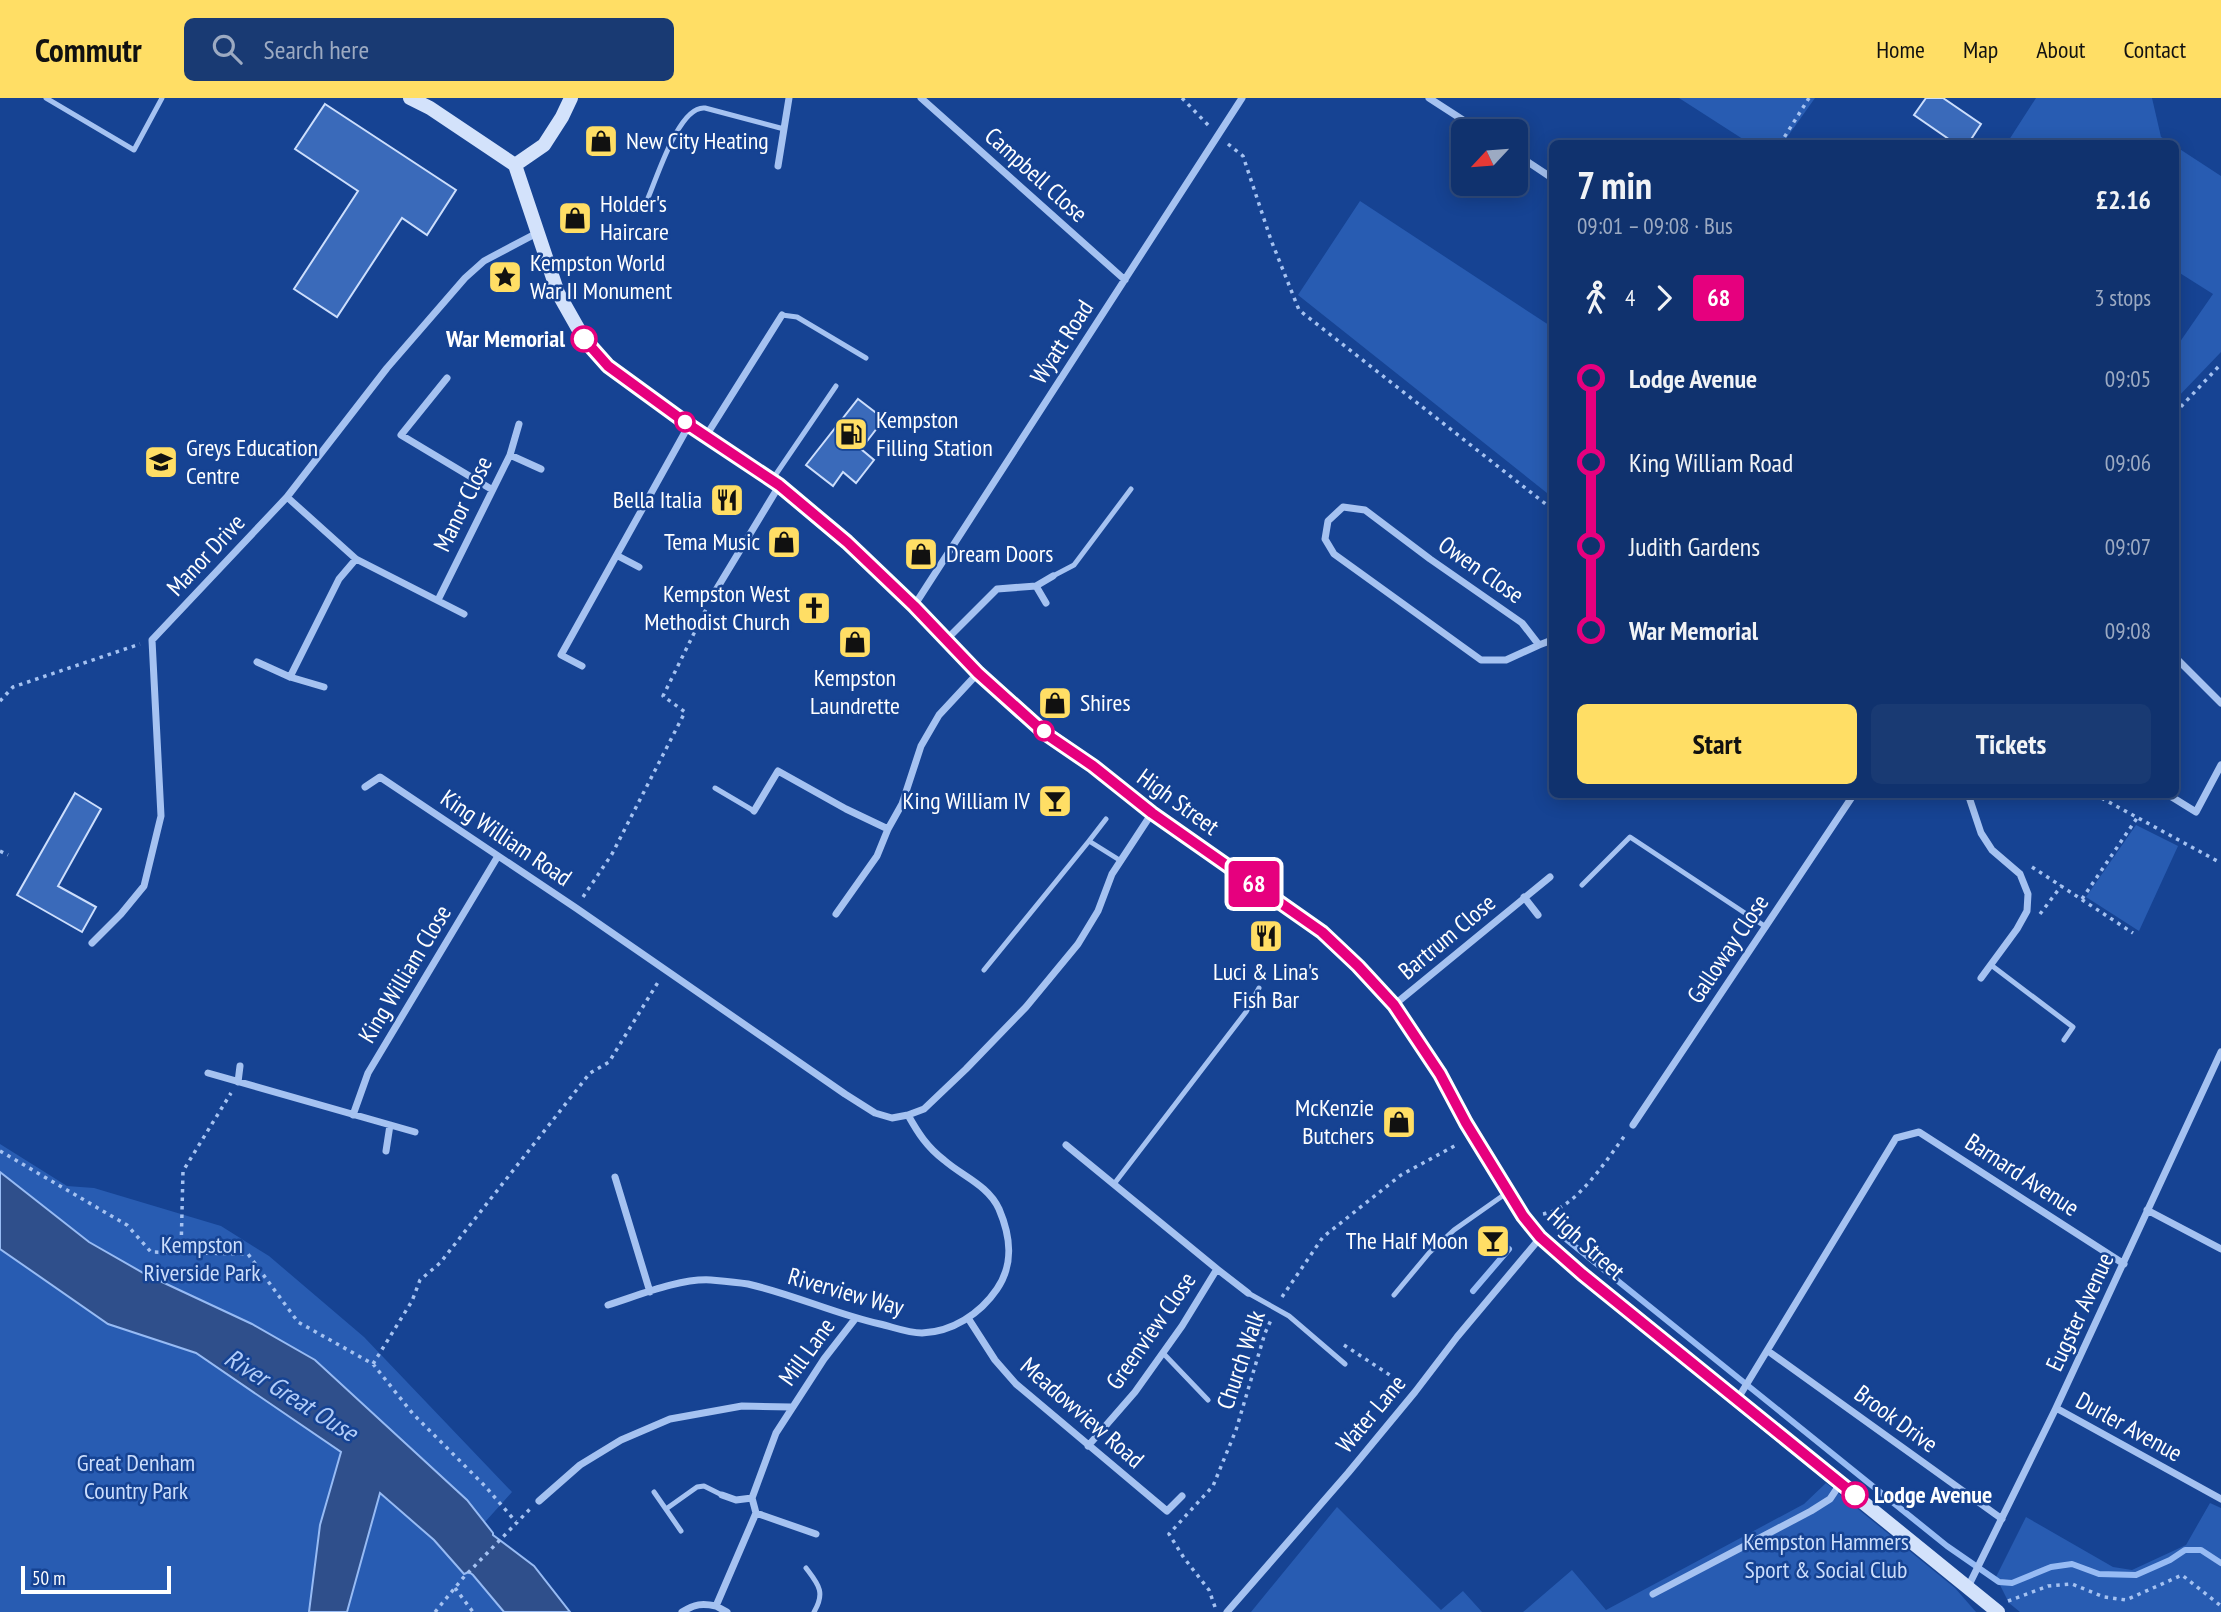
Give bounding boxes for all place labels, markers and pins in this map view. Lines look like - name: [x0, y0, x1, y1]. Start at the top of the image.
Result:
- shop icon: New City Heating: [582, 122, 620, 160]
- place label: New City Heating: [626, 125, 769, 156]
- place label: Holder's Haircare: [600, 188, 669, 247]
- shop icon: Holder's Haircare: [556, 199, 594, 237]
- place label: Kempston World War II Monument: [530, 247, 673, 306]
- place icon: Kempston World War II Monument: [486, 258, 524, 296]
- place label: War Memorial: [445, 323, 565, 354]
- marker: War Memorial: [571, 326, 597, 352]
- place label: Kempston Filling Station: [876, 404, 993, 463]
- unlabelled marker: [675, 412, 695, 432]
- fuel station icon: Kempston Filling Station: [832, 415, 870, 453]
- place label: Greys Education Centre: [186, 432, 318, 491]
- school or university icon: Greys Education Centre: [142, 443, 180, 481]
- restaurant icon: Bella Italia: [708, 481, 746, 519]
- place label: Bella Italia: [613, 484, 702, 515]
- shop icon: Tema Music: [765, 523, 803, 561]
- place label: Tema Music: [664, 526, 760, 557]
- shop icon: Dream Doors: [902, 535, 940, 573]
- place label: Dream Doors: [946, 538, 1053, 569]
- place label: Kempston West Methodist Church: [644, 578, 790, 637]
- church icon: Kempston West Methodist Church: [795, 589, 833, 627]
- shop icon: Kempston Laundrette: [836, 623, 874, 661]
- place label: Kempston Laundrette: [810, 662, 900, 721]
- shop icon: Shires: [1036, 684, 1074, 722]
- place label: Shires: [1080, 687, 1131, 718]
- unlabelled marker: [1034, 721, 1054, 741]
- bar icon: King William IV: [1036, 782, 1074, 820]
- place label: King William IV: [903, 785, 1031, 816]
- restaurant icon: Luci & Lina's Fish Bar: [1247, 917, 1285, 955]
- place label: Luci & Lina's Fish Bar: [1213, 956, 1319, 1015]
- place label: McKenzie Butchers: [1295, 1092, 1374, 1151]
- shop icon: McKenzie Butchers: [1380, 1103, 1418, 1141]
- bar icon: The Half Moon: [1474, 1222, 1512, 1260]
- place label: The Half Moon: [1346, 1225, 1468, 1256]
- place label: Lodge Avenue: [1874, 1479, 1992, 1510]
- marker: Lodge Avenue: [1842, 1482, 1868, 1508]

